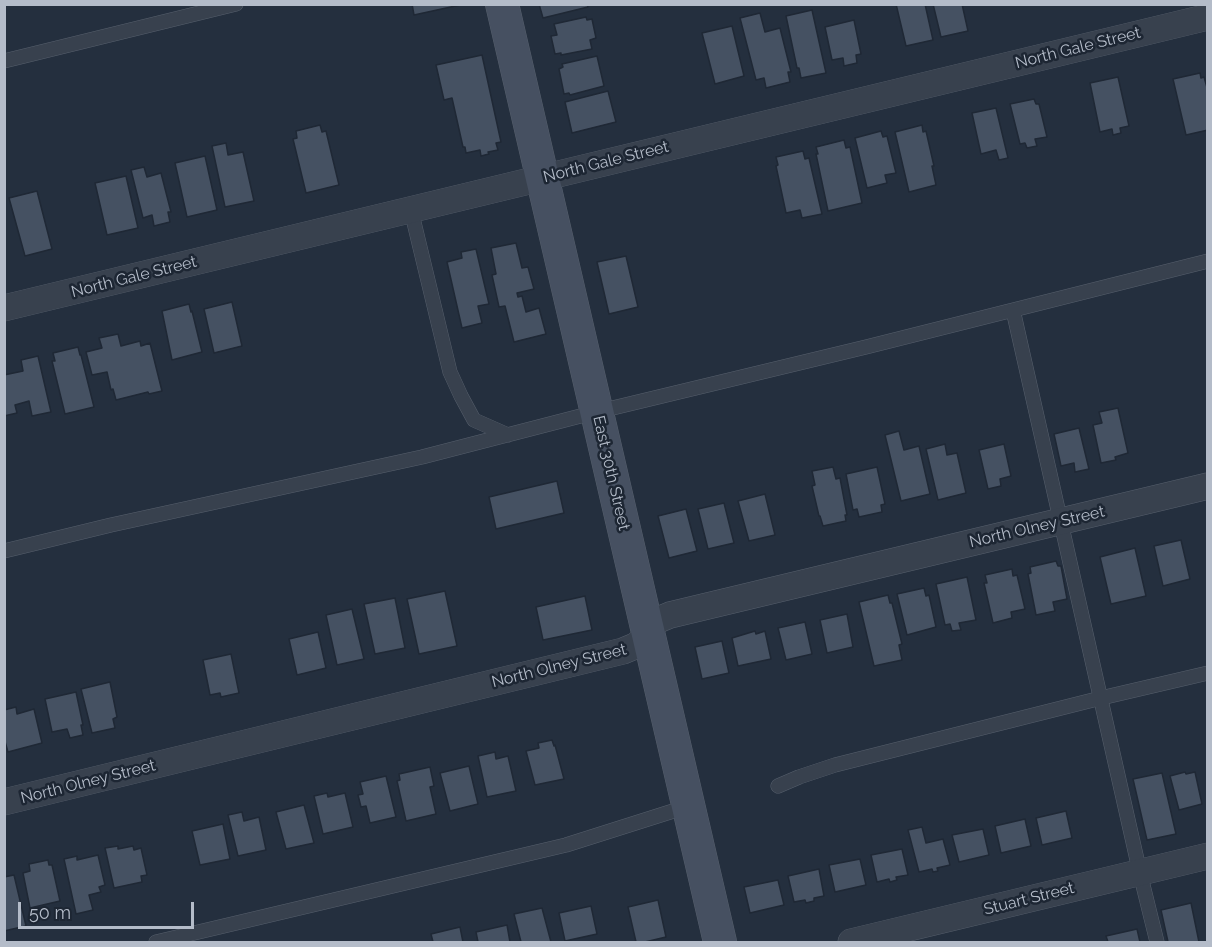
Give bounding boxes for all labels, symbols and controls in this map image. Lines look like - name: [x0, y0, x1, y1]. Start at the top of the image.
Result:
- street label: North Gale Street: [1013, 23, 1143, 73]
- street label: North Gale Street: [541, 137, 671, 187]
- street label: North Gale Street: [69, 252, 199, 302]
- street label: East 30th Street: [588, 414, 634, 532]
- street label: North Olney Street: [968, 502, 1106, 552]
- street label: North Olney Street: [490, 640, 628, 692]
- street label: North Olney Street: [19, 756, 157, 808]
- street label: Stuart Street: [982, 878, 1076, 920]
- scale bar: [21, 890, 196, 928]
- text: 50 m: [29, 902, 71, 923]

